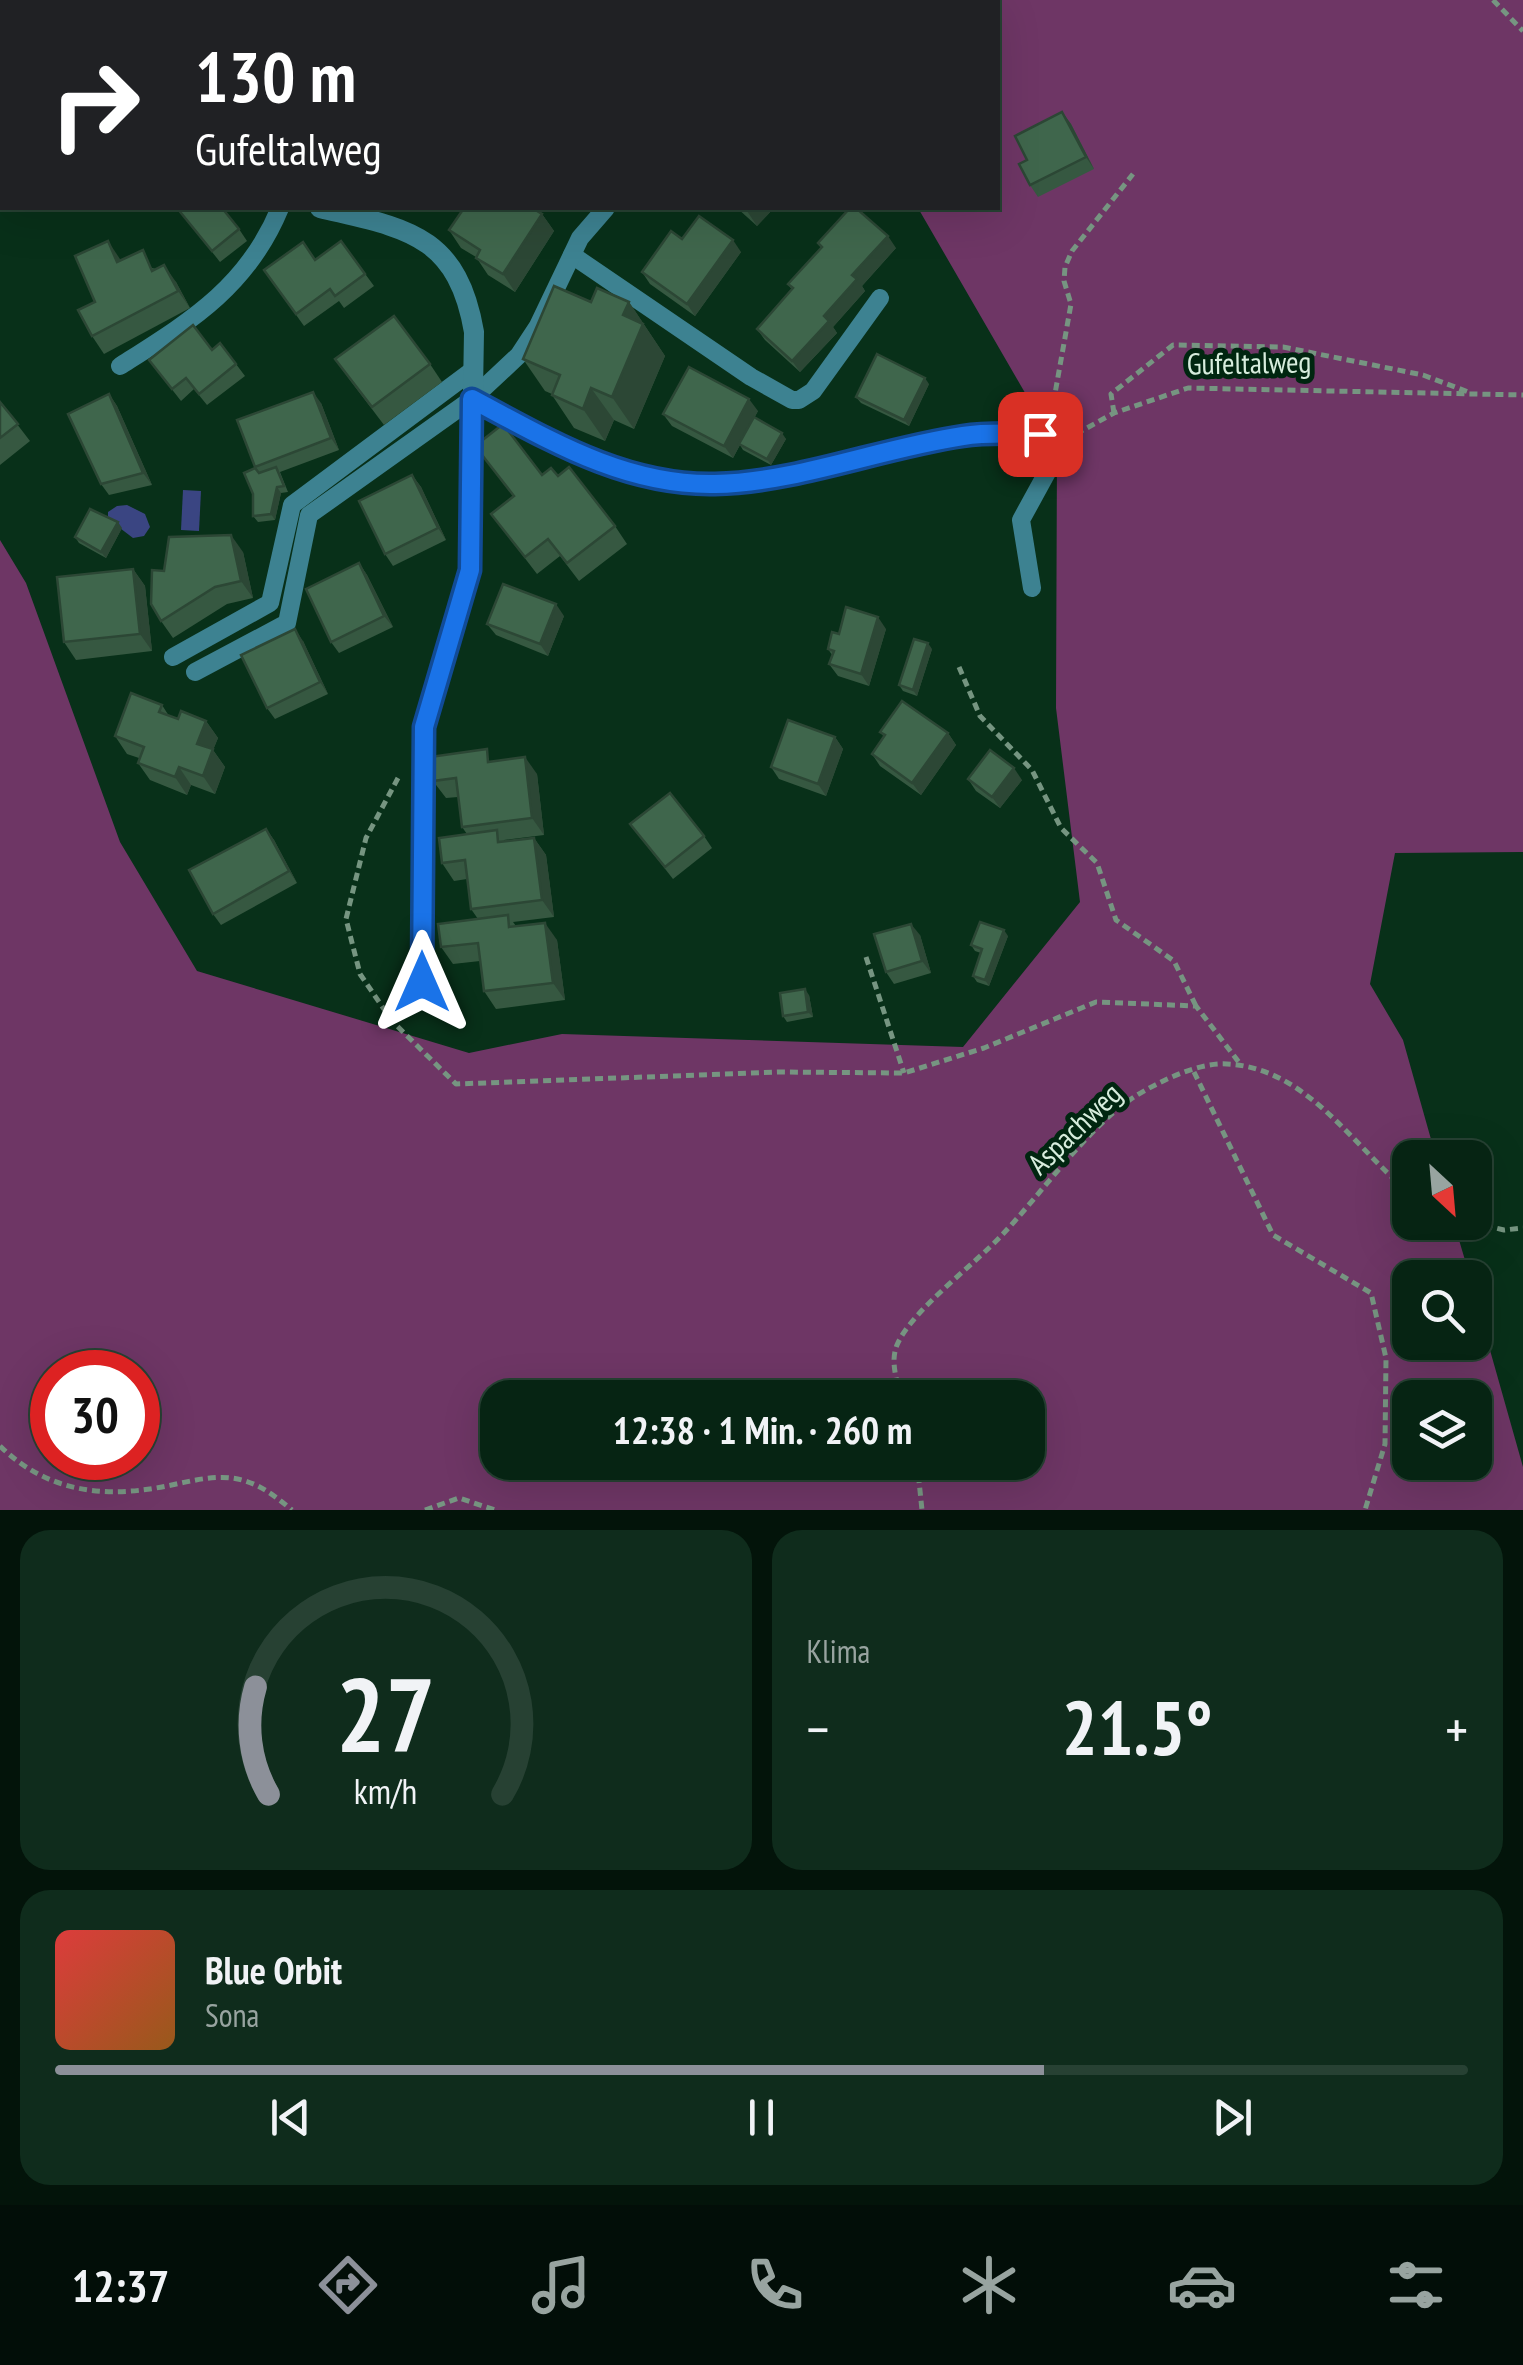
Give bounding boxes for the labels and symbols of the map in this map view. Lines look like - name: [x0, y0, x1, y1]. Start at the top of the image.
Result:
- street label: Gufeltalweg: [1186, 341, 1312, 383]
- pin: [998, 392, 1083, 477]
- position arrow: [370, 930, 474, 1034]
- street label: Aspachweg: [1019, 1074, 1129, 1182]
- north arrow: [1392, 1140, 1492, 1240]
- speed limit sign: 30: [30, 1350, 160, 1480]

